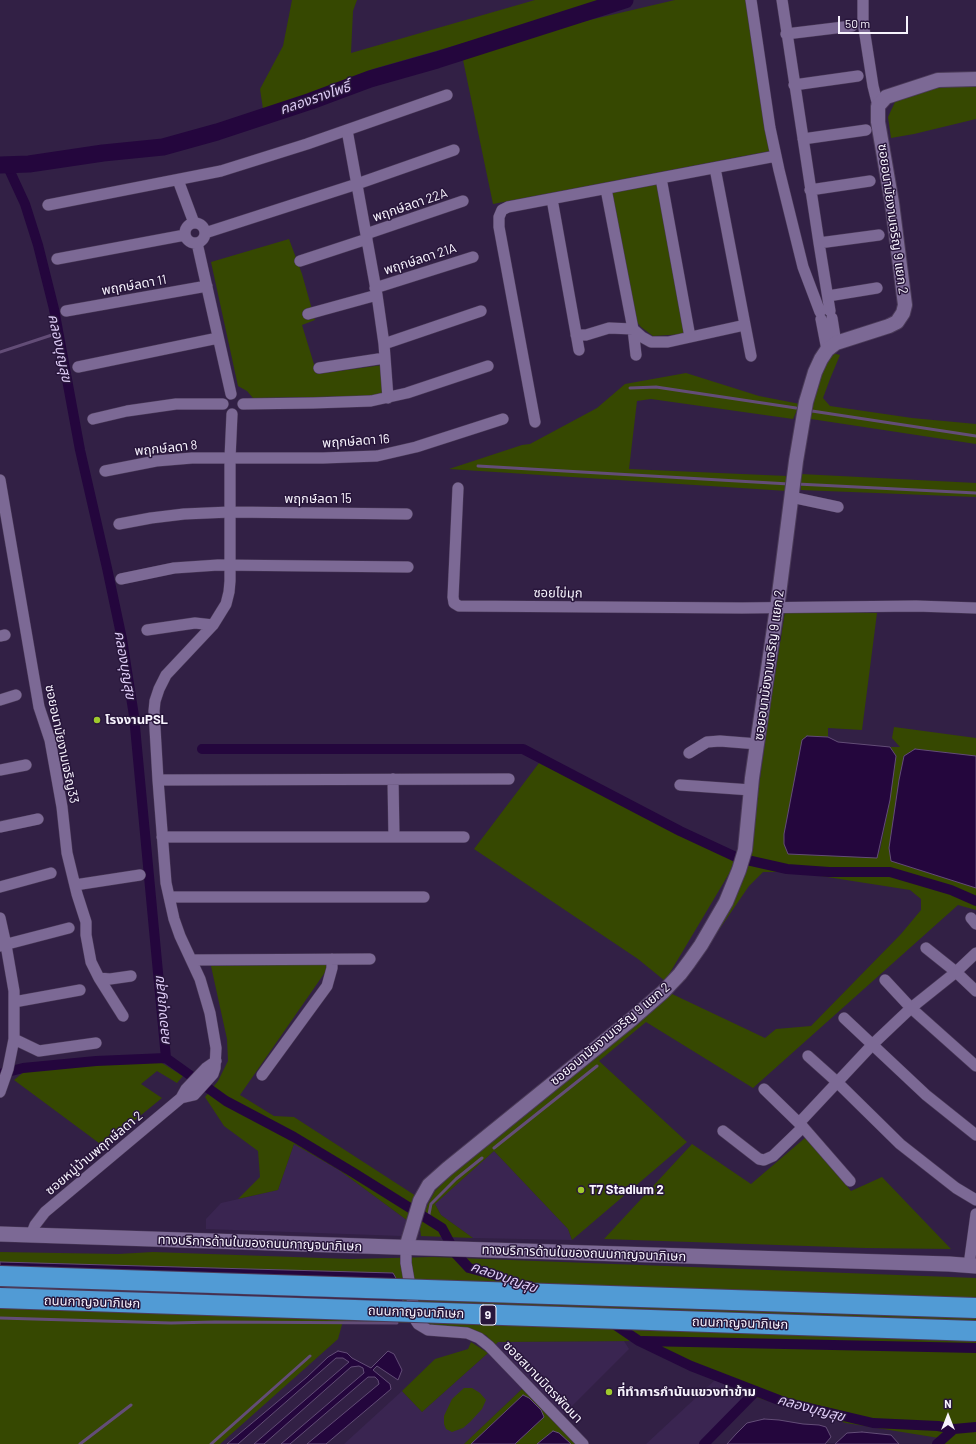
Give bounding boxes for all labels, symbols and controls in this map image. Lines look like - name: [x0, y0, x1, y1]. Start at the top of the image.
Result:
- scale bar: [840, 8, 910, 34]
- text: 50 m: [845, 16, 870, 30]
- water label: คลองรางโพธิ์: [277, 78, 353, 118]
- street label: ซอยอนามัยงามเจริญ 9 แยก 2: [875, 143, 911, 295]
- street label: พฤกษ์ลดา 22A: [371, 185, 449, 225]
- street label: พฤกษ์ลดา 21A: [382, 240, 458, 278]
- street label: พฤกษ์ลดา 11: [100, 272, 168, 298]
- water label: คลองบุญสุข: [45, 313, 75, 383]
- street label: พฤกษ์ลดา 16: [322, 431, 390, 451]
- street label: พฤกษ์ลดา 8: [134, 437, 198, 459]
- street label: พฤกษ์ลดา 15: [284, 491, 352, 507]
- street label: ซอยไข่มุก: [533, 585, 583, 601]
- street label: ซอยอนามัยงามเจริญ 9 แยก 2: [751, 589, 787, 741]
- water label: คลองบุญสุข: [111, 630, 139, 700]
- street label: ซอยอนามัยงามเจริญ33: [42, 683, 82, 805]
- place label: โรงงานPSL: [105, 712, 168, 728]
- marker: โรงงานPSL: [92, 715, 102, 725]
- water label: คลองบุญสุข: [151, 976, 173, 1046]
- street label: ซอยอนามัยงามเจริญ 9 แยก 2: [547, 979, 673, 1089]
- street label: ซอยหมู่บ้านพฤกษ์ลดา 2: [42, 1108, 146, 1198]
- place label: T7 Stadium 2: [589, 1182, 664, 1198]
- marker: T7 Stadium 2: [576, 1185, 586, 1195]
- street label: ทางบริการด้านในของถนนกาญจนาภิเษก: [157, 1232, 363, 1254]
- street label: ทางบริการด้านในของถนนกาญจนาภิเษก: [481, 1242, 687, 1264]
- water label: คลองบุญสุข: [469, 1258, 539, 1296]
- street label: ถนนกาญจนาภิเษก: [44, 1293, 140, 1311]
- street label: ถนนกาญจนาภิเษก: [368, 1303, 464, 1321]
- road number: 9: [480, 1305, 496, 1325]
- street label: ถนนกาญจนาภิเษก: [692, 1314, 788, 1332]
- street label: ซอยสมานมิตรพัฒนา: [500, 1338, 586, 1426]
- place label: ที่ทำการกำนันแขวงท่าข้าม: [617, 1384, 756, 1400]
- marker: ที่ทำการกำนันแขวงท่าข้าม: [604, 1387, 614, 1397]
- water label: คลองบุญสุข: [776, 1391, 846, 1425]
- north arrow: [928, 1396, 968, 1436]
- text: N: [944, 1397, 952, 1410]

